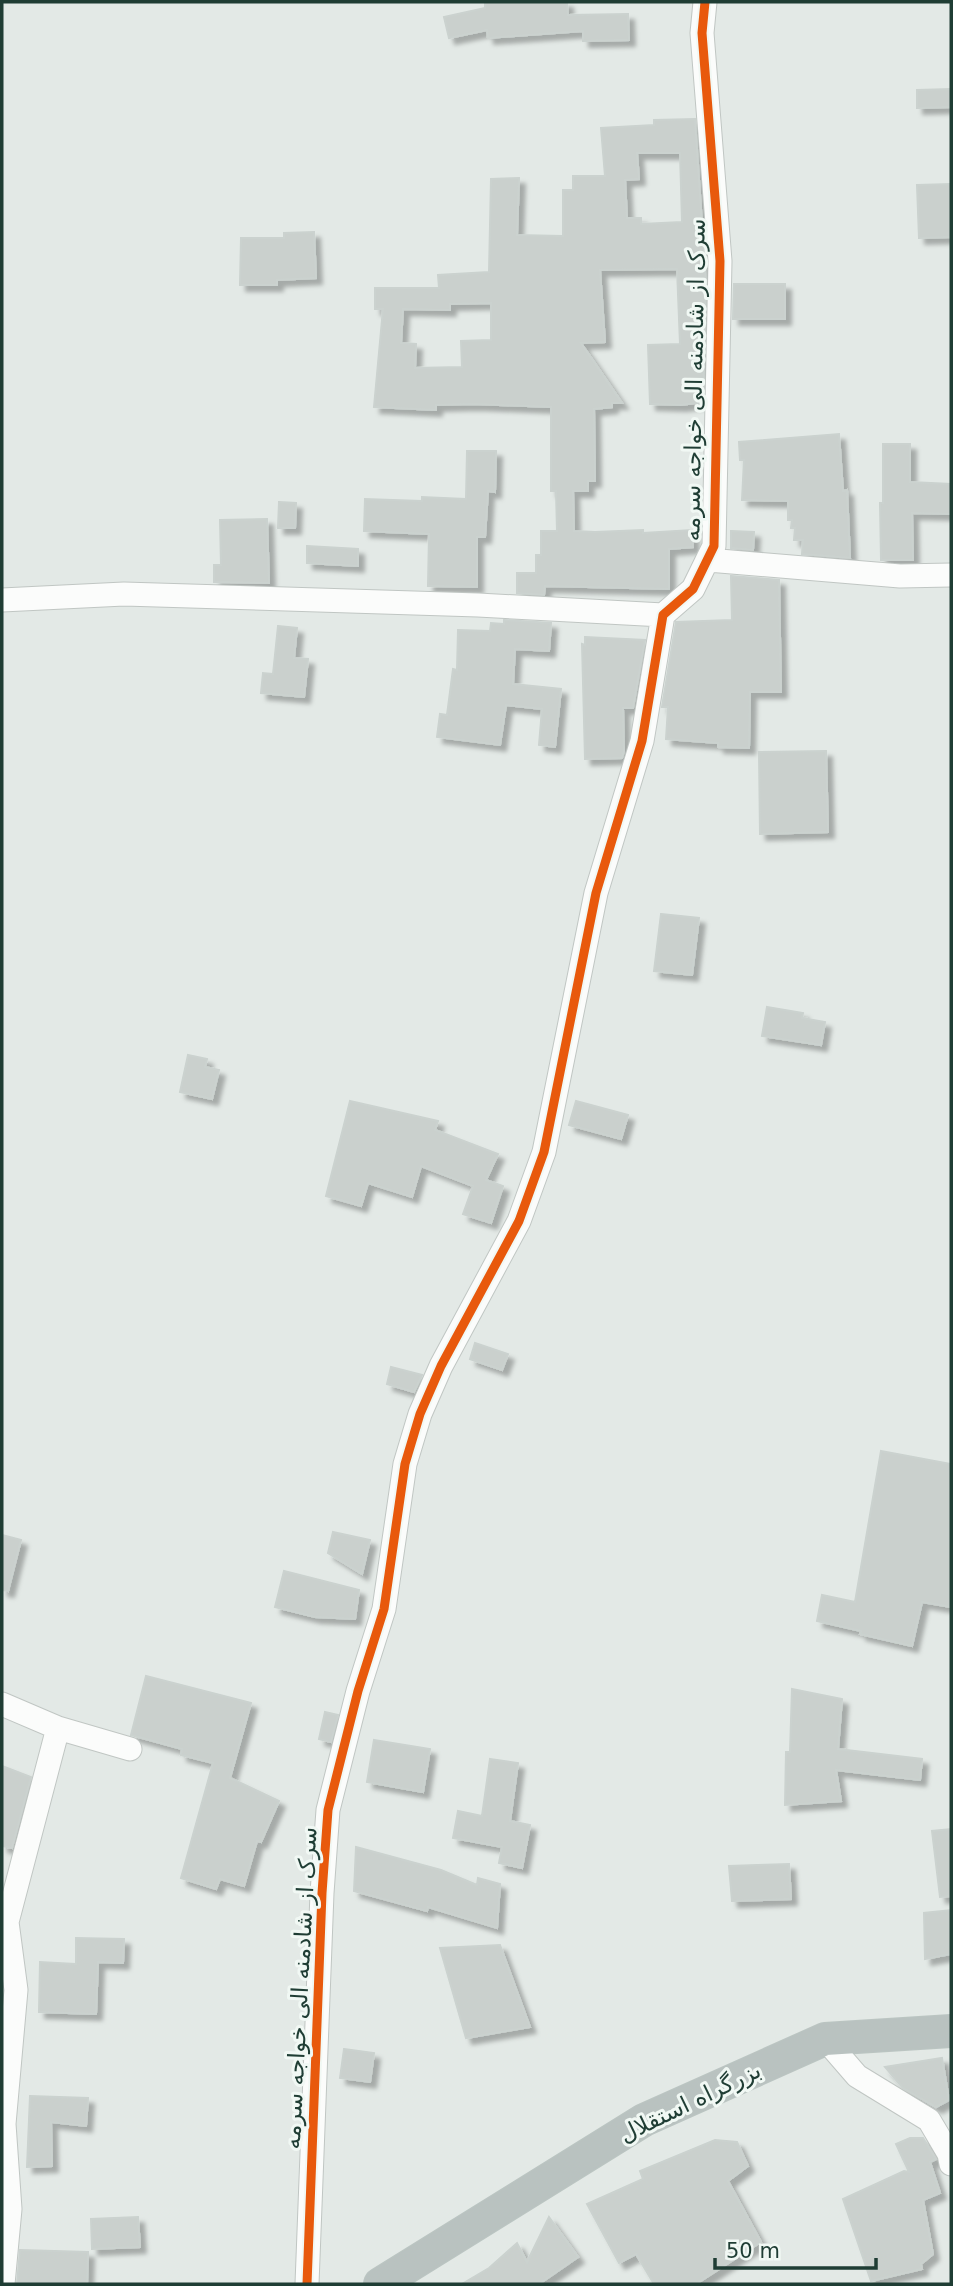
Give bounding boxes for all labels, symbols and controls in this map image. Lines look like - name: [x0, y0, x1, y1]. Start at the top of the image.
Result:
- street label: سرک از شادمنه الی خواجه سرمه: [678, 218, 711, 542]
- street label: سرک از شادمنه الی خواجه سرمه: [279, 1826, 322, 2150]
- street label: بزرگراه استقلال: [615, 2057, 765, 2148]
- scale bar: [715, 2226, 876, 2270]
- text: 50 m: [726, 2239, 780, 2263]

